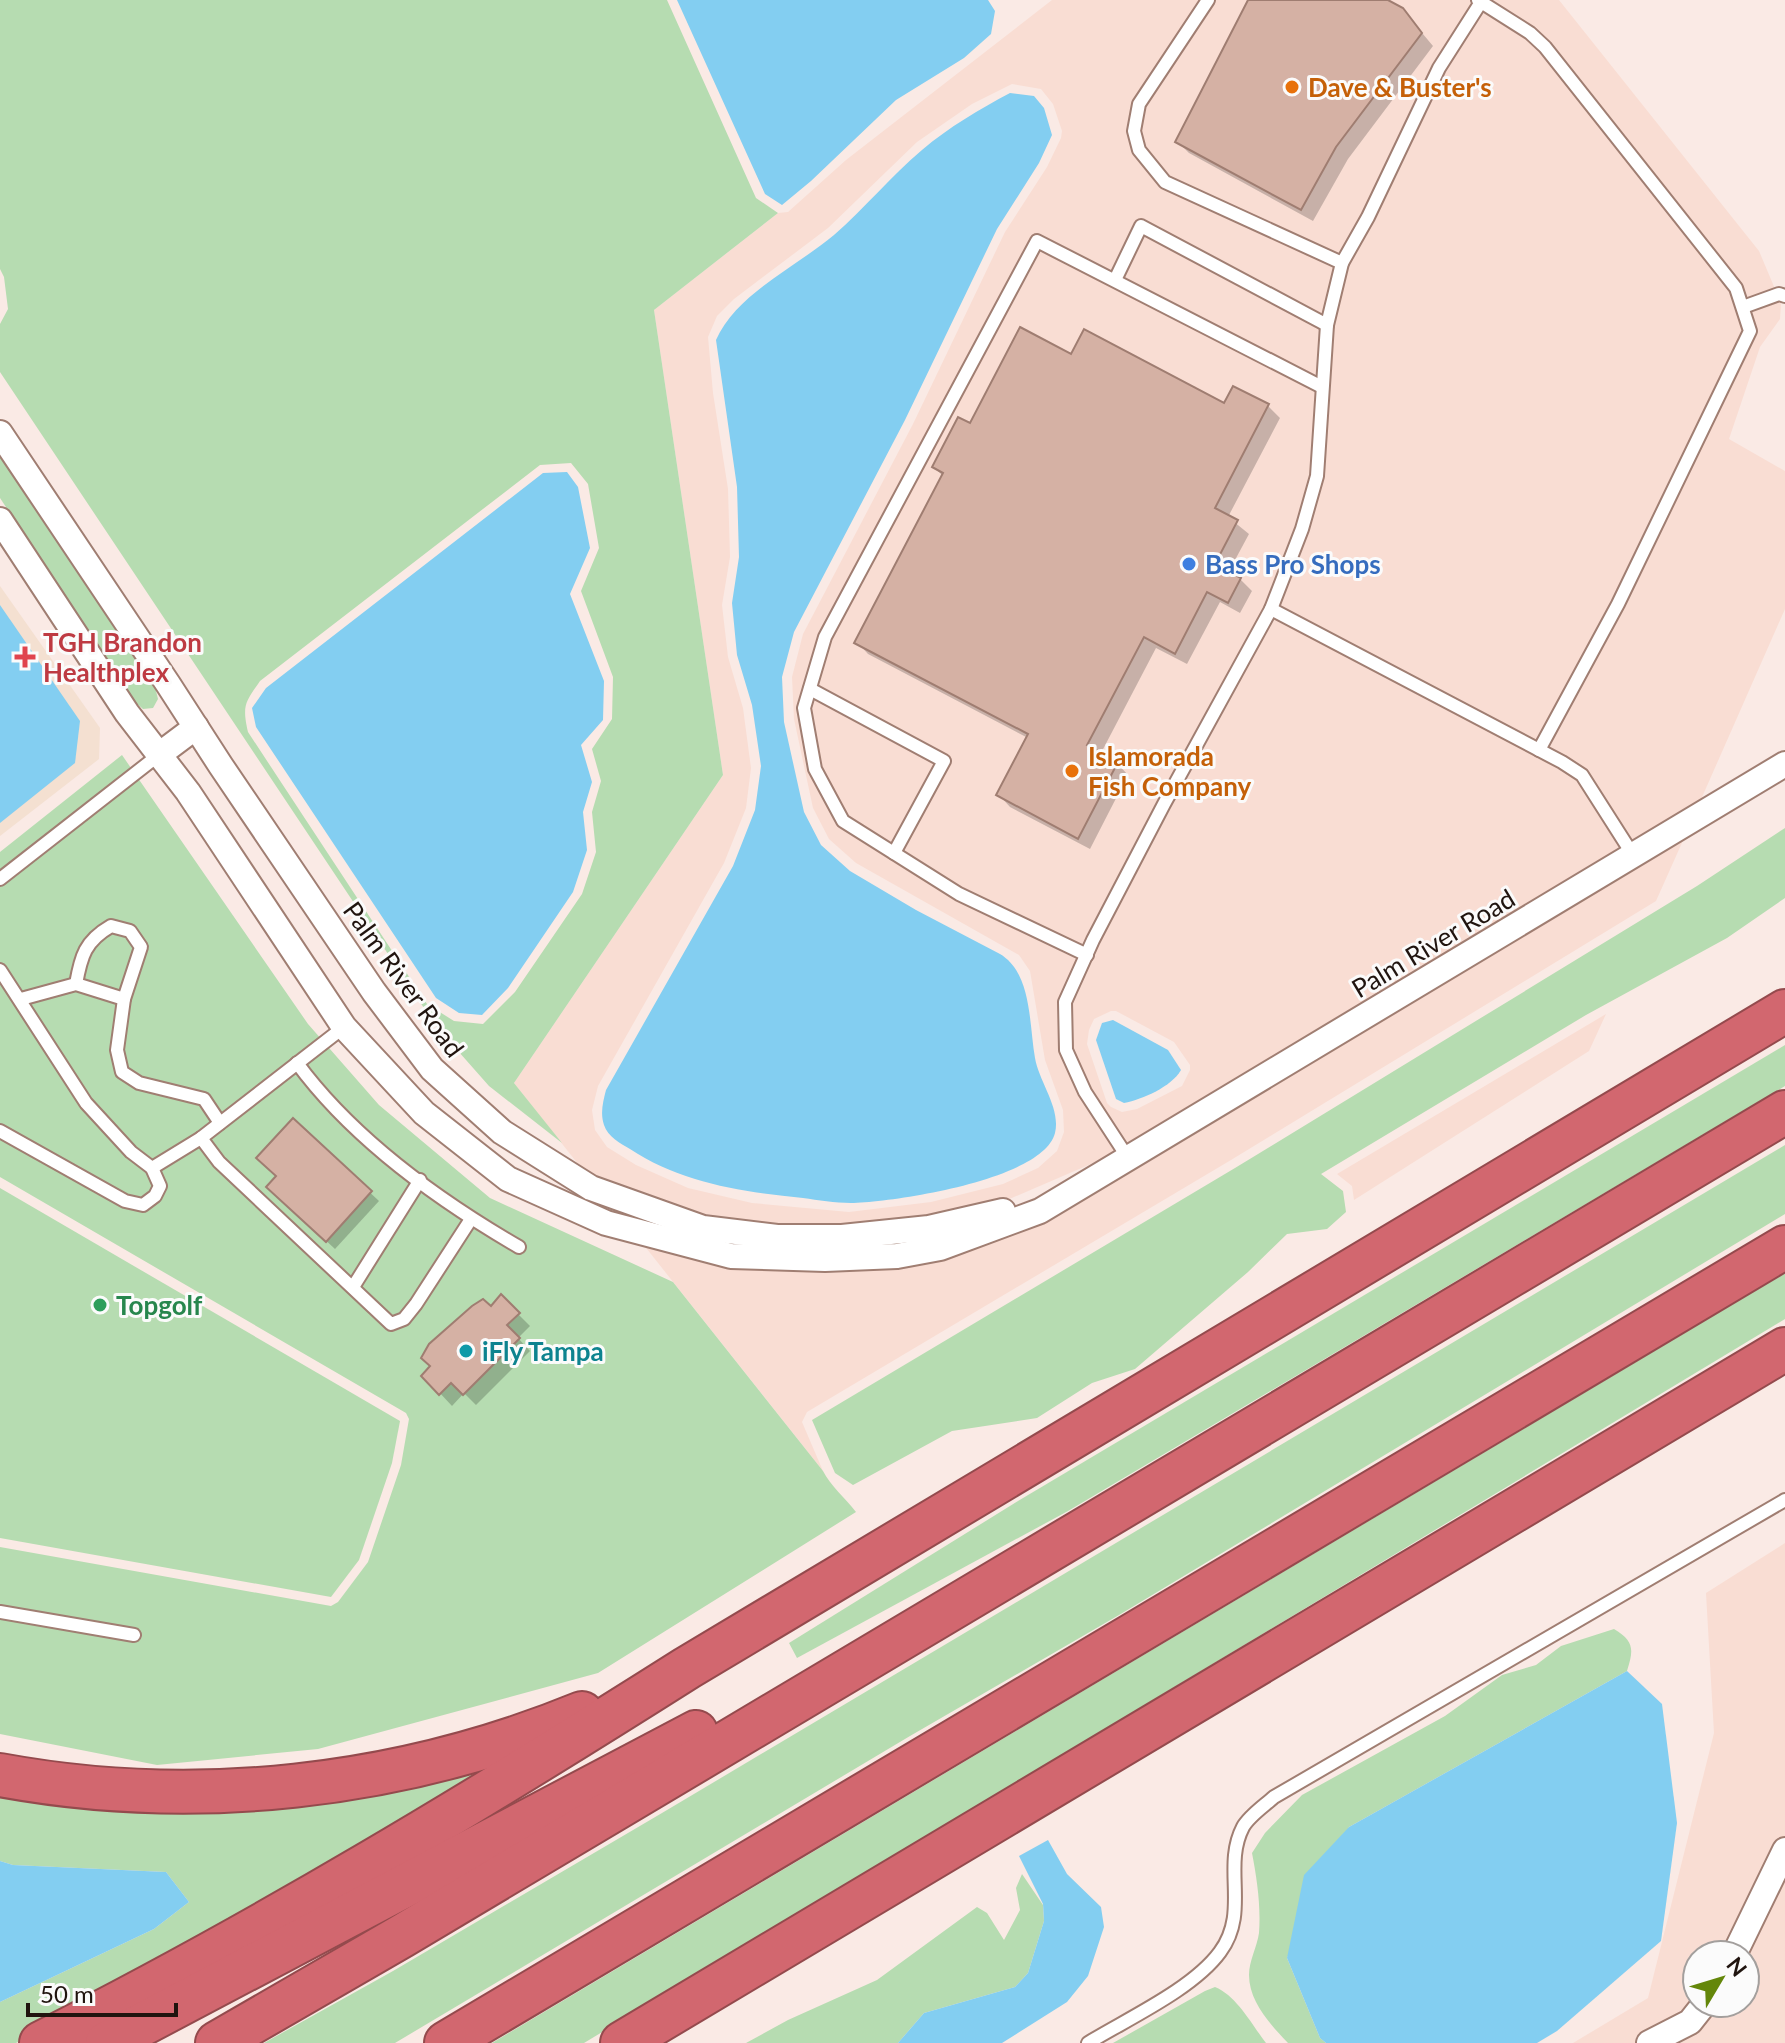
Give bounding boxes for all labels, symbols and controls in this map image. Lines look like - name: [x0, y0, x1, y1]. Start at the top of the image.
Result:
- place label: Dave & Buster's: [1308, 71, 1492, 103]
- marker: Dave & Buster's: [1283, 78, 1301, 96]
- place label: Bass Pro Shops: [1205, 548, 1381, 580]
- marker: Bass Pro Shops: [1180, 555, 1198, 573]
- place label: TGH Brandon Healthplex: [43, 626, 202, 688]
- marker: TGH Brandon Healthplex: [14, 646, 36, 668]
- place label: Islamorada Fish Company: [1088, 740, 1252, 802]
- marker: Islamorada Fish Company: [1063, 762, 1081, 780]
- street label: Palm River Road: [1346, 882, 1520, 1004]
- street label: Palm River Road: [337, 895, 471, 1063]
- place label: Topgolf: [116, 1289, 203, 1321]
- marker: Topgolf: [91, 1296, 109, 1314]
- place label: iFly Tampa: [482, 1335, 604, 1367]
- marker: iFly Tampa: [457, 1342, 475, 1360]
- north arrow: [1681, 1939, 1761, 2019]
- text: N: [1721, 1951, 1753, 1981]
- scale bar: [28, 1967, 176, 2017]
- text: 50 m: [40, 1979, 94, 2008]

